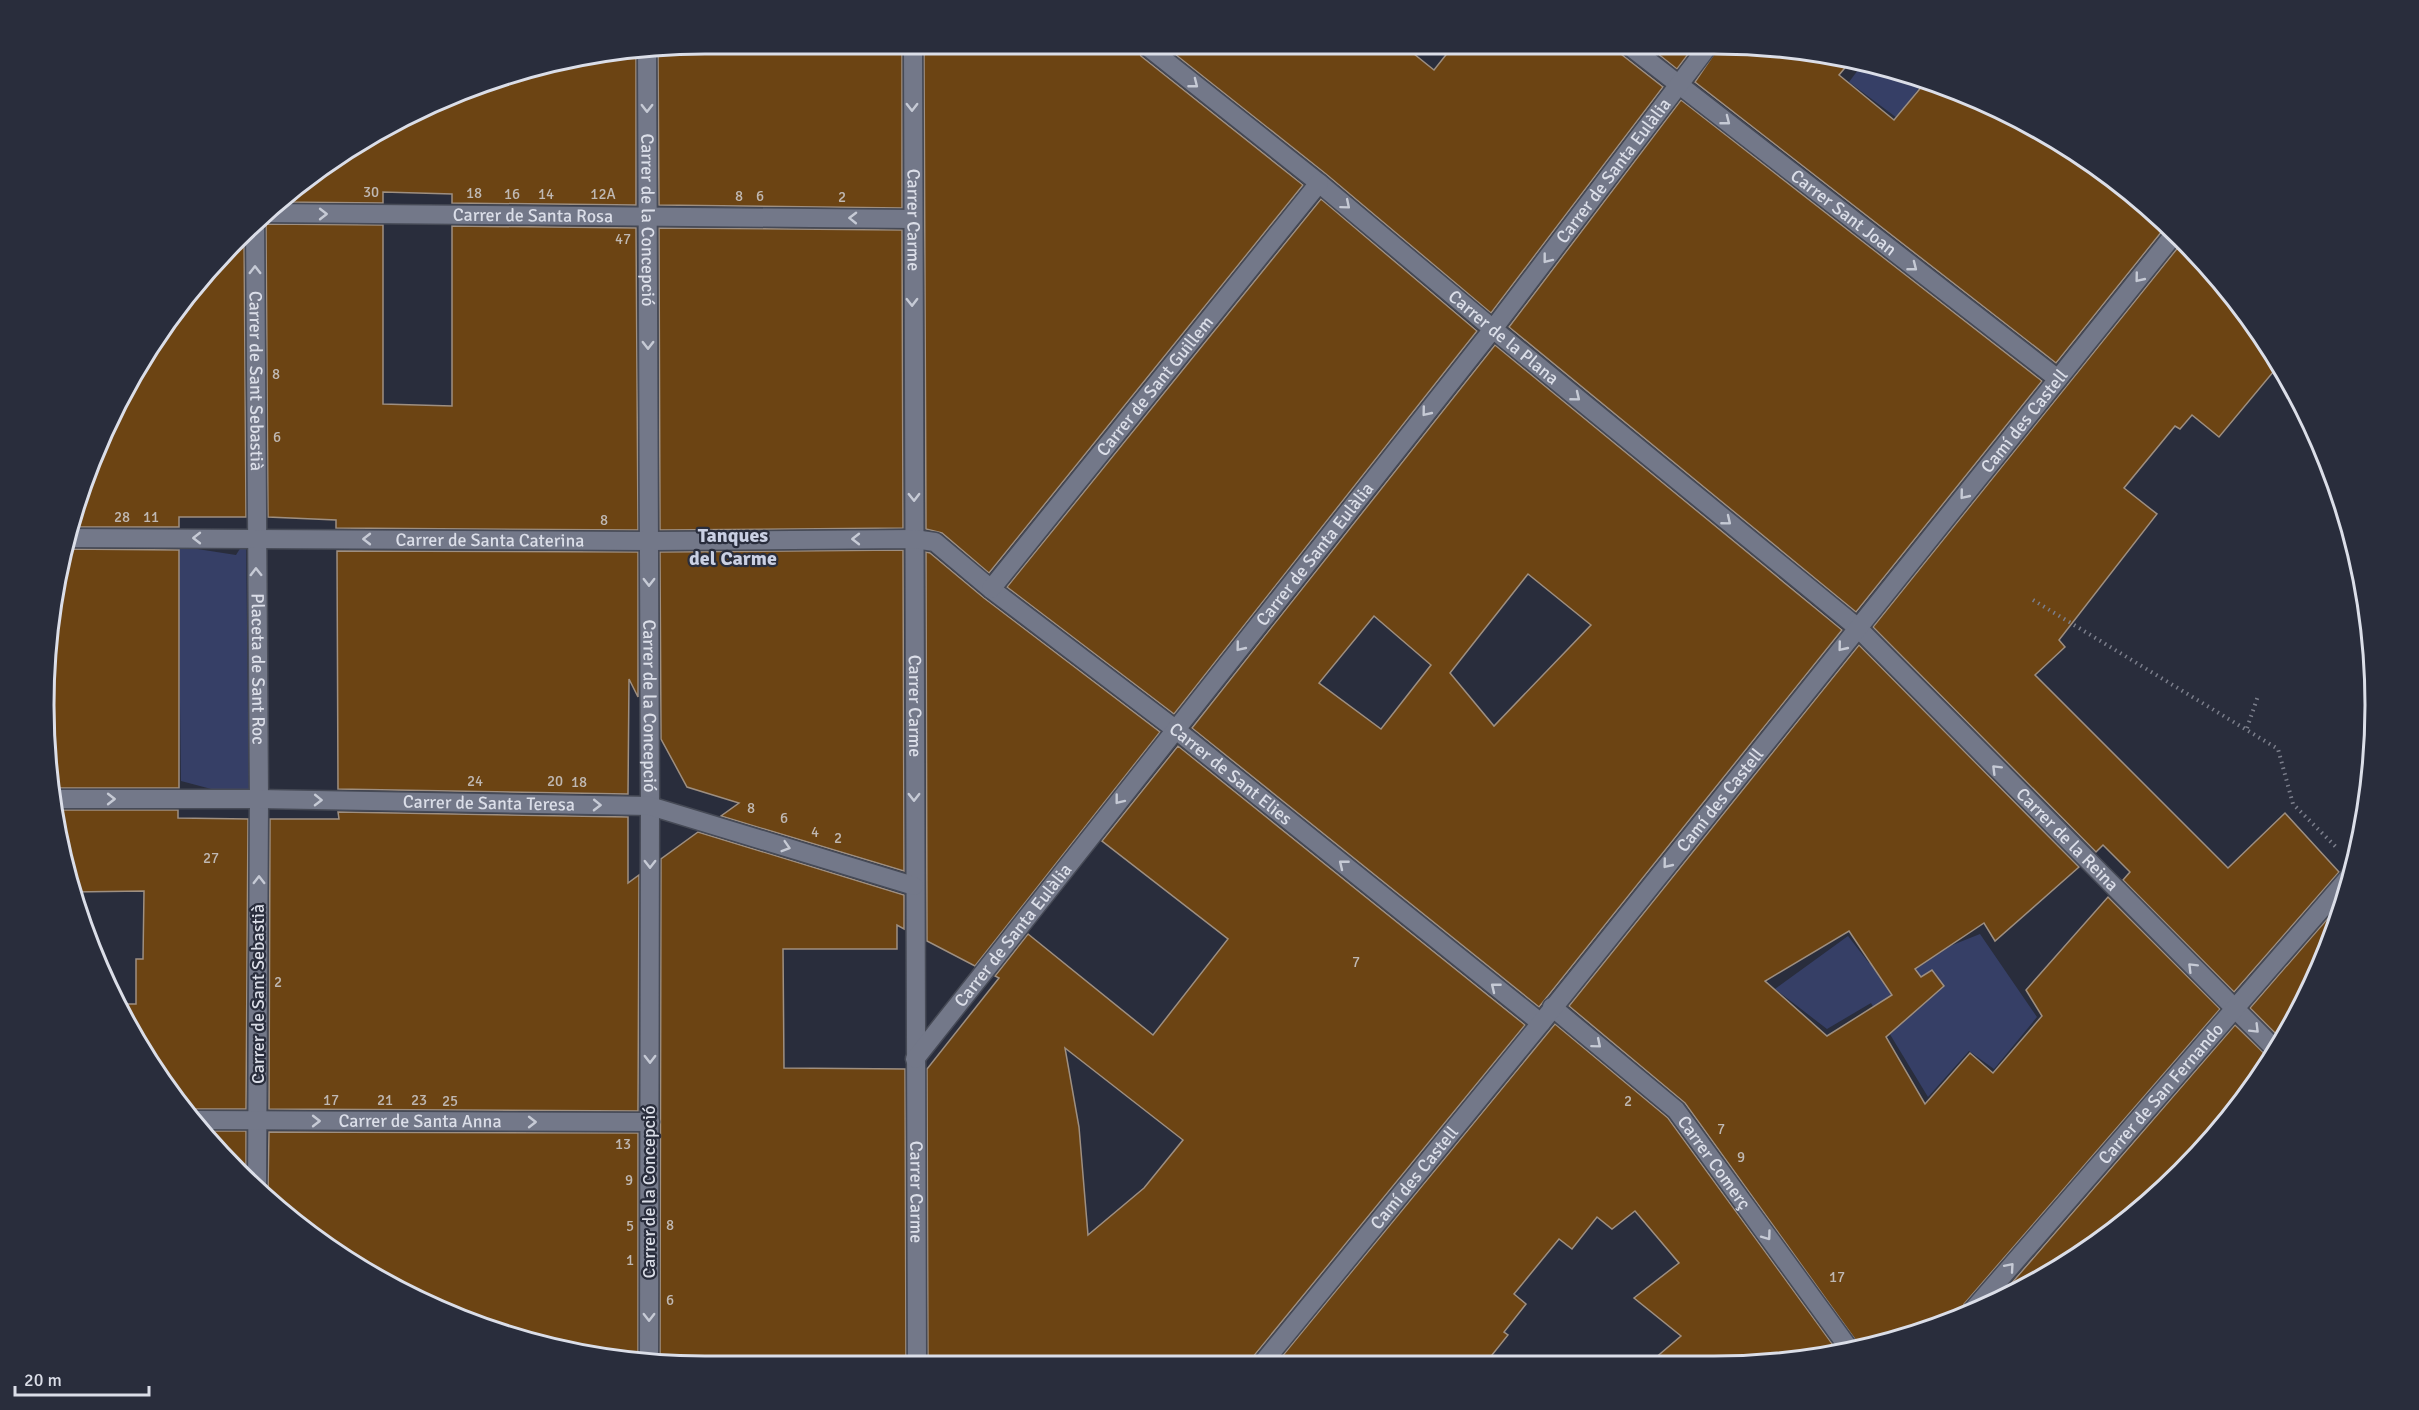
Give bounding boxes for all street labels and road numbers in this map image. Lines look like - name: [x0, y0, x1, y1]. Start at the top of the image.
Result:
- street label: Carrer de Santa Eulàlia: [1551, 94, 1676, 248]
- street label: Carrer de la Concepció: [636, 133, 659, 307]
- street label: Carrer Sant Joan: [1786, 164, 1901, 260]
- street label: Carrer Carme: [902, 169, 925, 271]
- street label: Carrer de Santa Rosa: [453, 204, 613, 227]
- street label: Carrer de la Plana: [1444, 285, 1563, 389]
- street label: Carrer de Sant Sebastià: [244, 291, 268, 471]
- street label: Carrer de Sant Guillem: [1092, 311, 1218, 461]
- street label: Camí des Castell: [1976, 365, 2073, 477]
- street label: Carrer de Santa Eulàlia: [1251, 478, 1378, 630]
- street label: Carrer de Santa Caterina: [395, 529, 585, 552]
- street label: Placeta de Sant Roc: [247, 593, 270, 745]
- street label: Carrer de la Concepció: [638, 619, 661, 793]
- street label: Carrer Carme: [904, 655, 926, 757]
- street label: Carrer de Sant Elies: [1165, 718, 1297, 830]
- street label: Camí des Castell: [1672, 744, 1768, 856]
- street label: Carrer de la Reina: [2011, 783, 2123, 896]
- street label: Carrer de Santa Teresa: [403, 791, 575, 816]
- street label: Carrer de Santa Eulàlia: [950, 859, 1077, 1011]
- street label: Carrer de Sant Sebastià: [247, 904, 269, 1084]
- street label: Carrer de San Fernando: [2094, 1018, 2228, 1169]
- street label: Carrer de la Concepció: [638, 1105, 660, 1279]
- street label: Carrer de Santa Anna: [338, 1110, 502, 1132]
- street label: Carrer Comerç: [1673, 1111, 1755, 1214]
- street label: Camí des Castell: [1366, 1122, 1463, 1234]
- street label: Carrer Carme: [905, 1141, 928, 1243]

